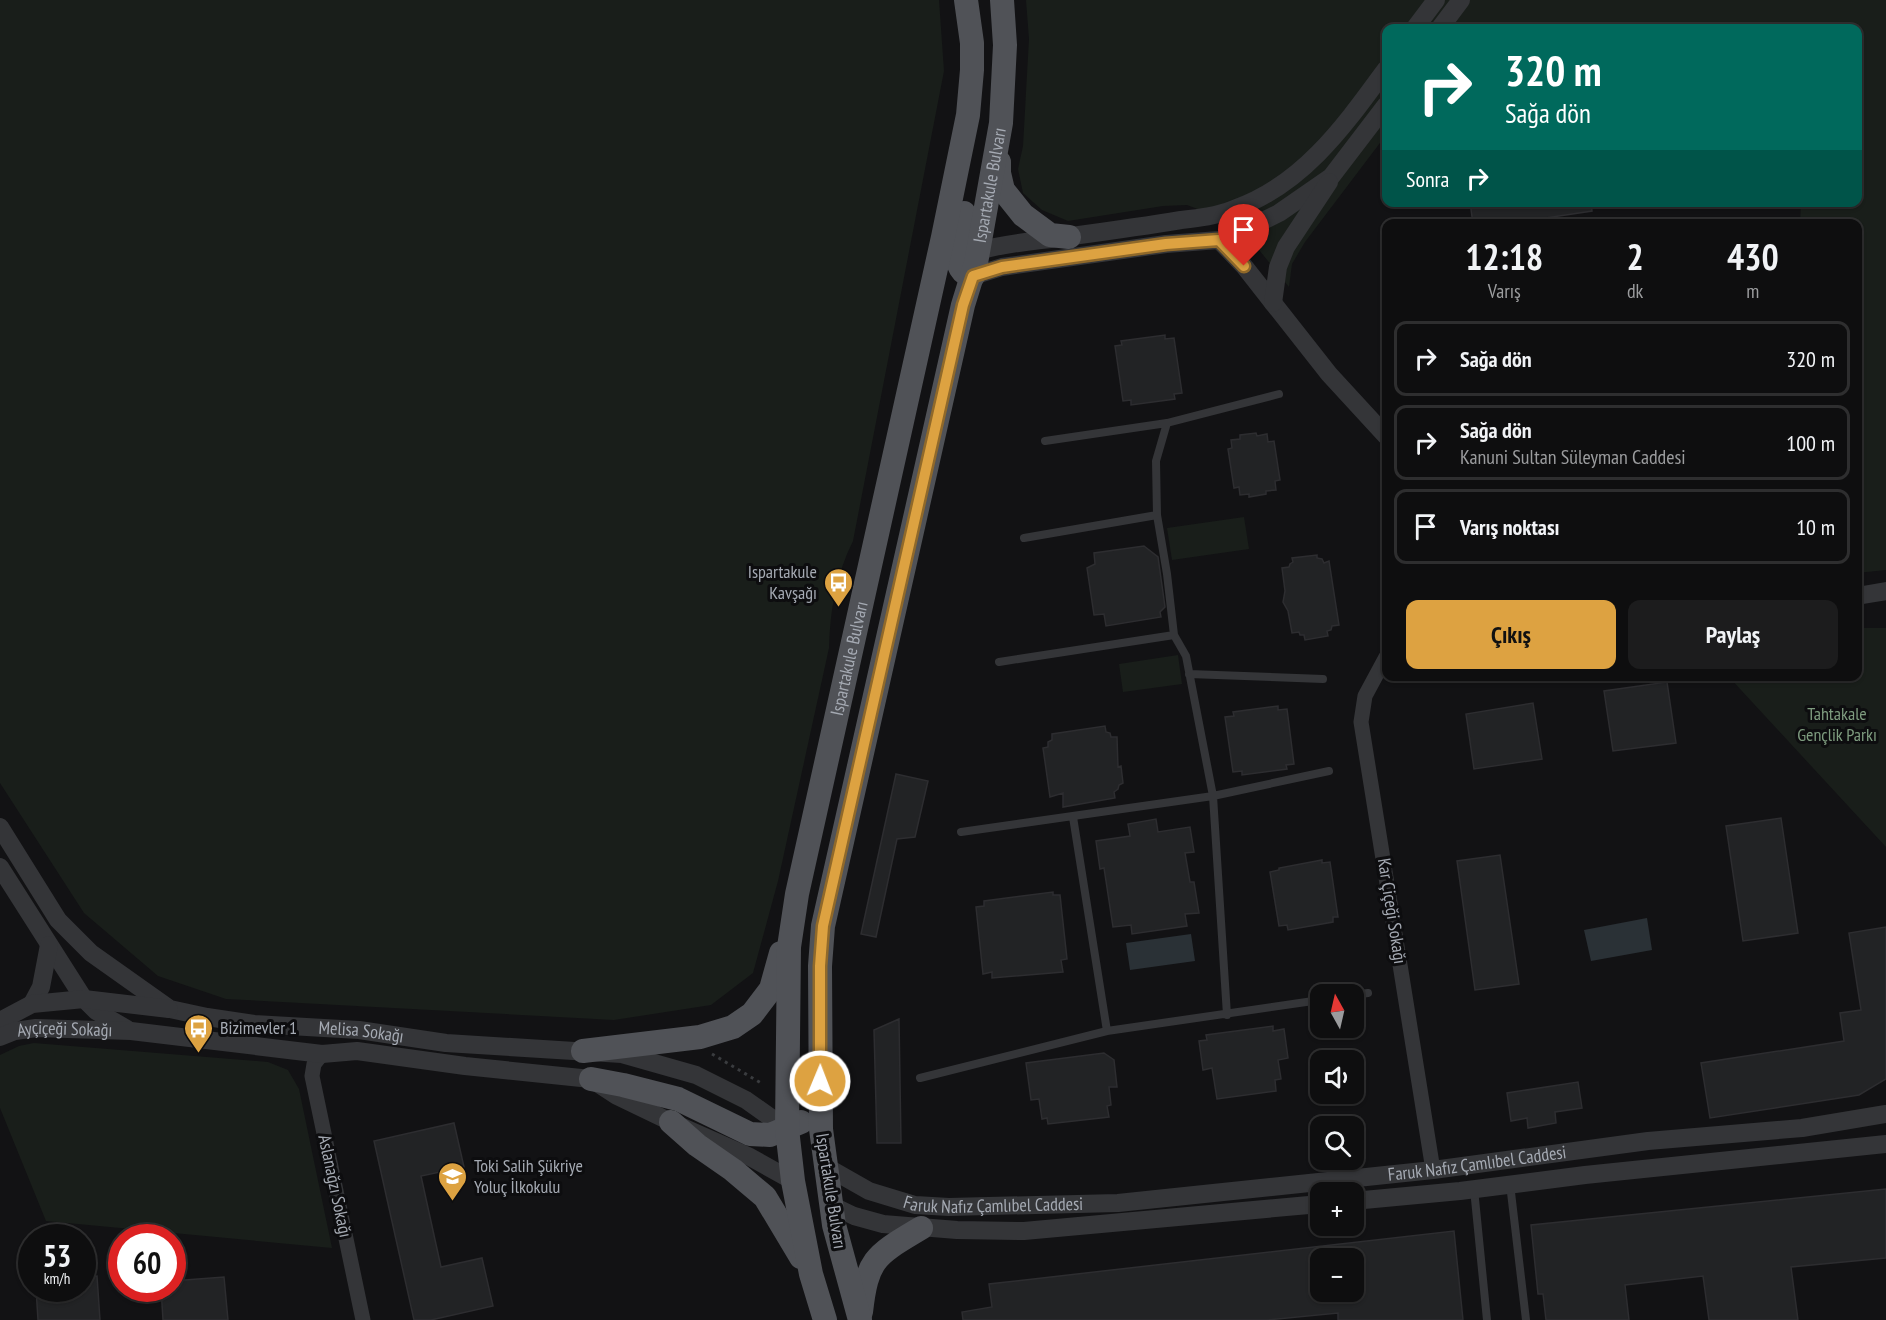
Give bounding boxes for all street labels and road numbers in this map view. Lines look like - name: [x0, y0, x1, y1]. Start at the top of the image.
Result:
- street label: Ispartakule Bulvarı: [968, 126, 1011, 245]
- street label: Ispartakule Bulvarı: [825, 599, 873, 718]
- street label: Kar Çiçeği Sokağı: [1373, 856, 1412, 965]
- street label: Ayçiçeği Sokağı: [15, 1016, 113, 1042]
- street label: Melisa Sokağı: [318, 1016, 405, 1048]
- street label: Aslanağzı Sokağı: [313, 1132, 358, 1239]
- street label: Ispartakule Bulvarı: [811, 1132, 852, 1250]
- street label: Faruk Nafız Çamlıbel Caddesi: [1387, 1140, 1568, 1186]
- street label: Faruk Nafız Çamlıbel Caddesi: [901, 1190, 1083, 1218]

